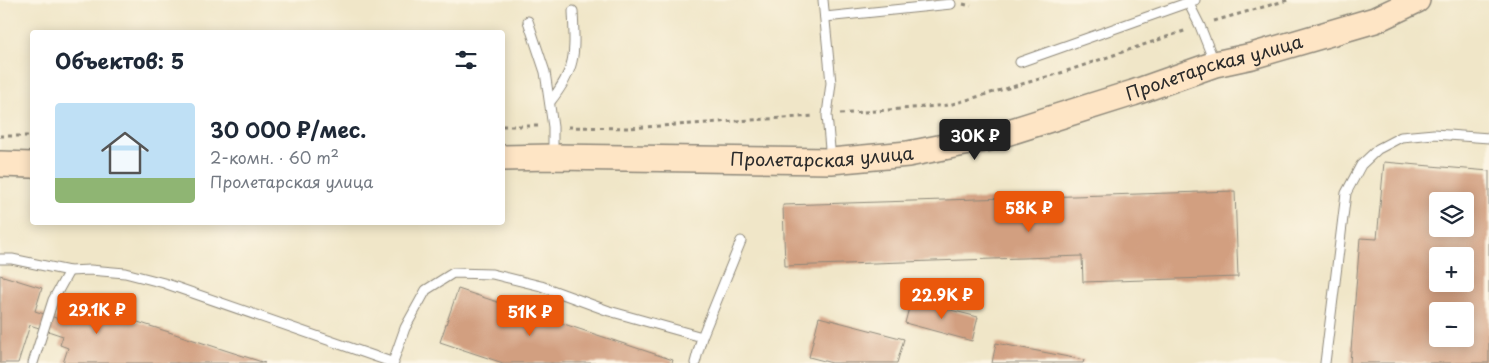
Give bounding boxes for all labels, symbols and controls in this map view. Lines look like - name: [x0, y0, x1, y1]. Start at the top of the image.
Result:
- street label: Пролетарская улица: [1122, 27, 1306, 107]
- text: Объектов: 5: [55, 44, 184, 76]
- icon: filters: [452, 46, 480, 74]
- text: 30 000 ₽/мес.: [210, 113, 366, 145]
- pin: 30K ₽: [940, 119, 1010, 161]
- icon: home: [95, 123, 155, 183]
- text: 30K ₽: [950, 123, 1000, 147]
- street label: Пролетарская улица: [730, 138, 915, 173]
- text: 2-комн. · 60 m²: [210, 145, 339, 169]
- text: Пролетарская улица: [210, 169, 373, 193]
- pin: 58K ₽: [994, 190, 1064, 233]
- map controls: [1429, 192, 1474, 347]
- button: layers: [1429, 192, 1474, 237]
- text: 58K ₽: [1005, 195, 1053, 219]
- button: +: [1429, 247, 1474, 292]
- pin: 22.9K ₽: [896, 278, 988, 320]
- text: 22.9K ₽: [911, 282, 973, 306]
- pin: 29.1K ₽: [51, 292, 143, 335]
- pin: 51K ₽: [495, 294, 565, 337]
- text: 29.1K ₽: [68, 297, 126, 321]
- text: 51K ₽: [508, 299, 552, 323]
- button: −: [1429, 302, 1474, 347]

